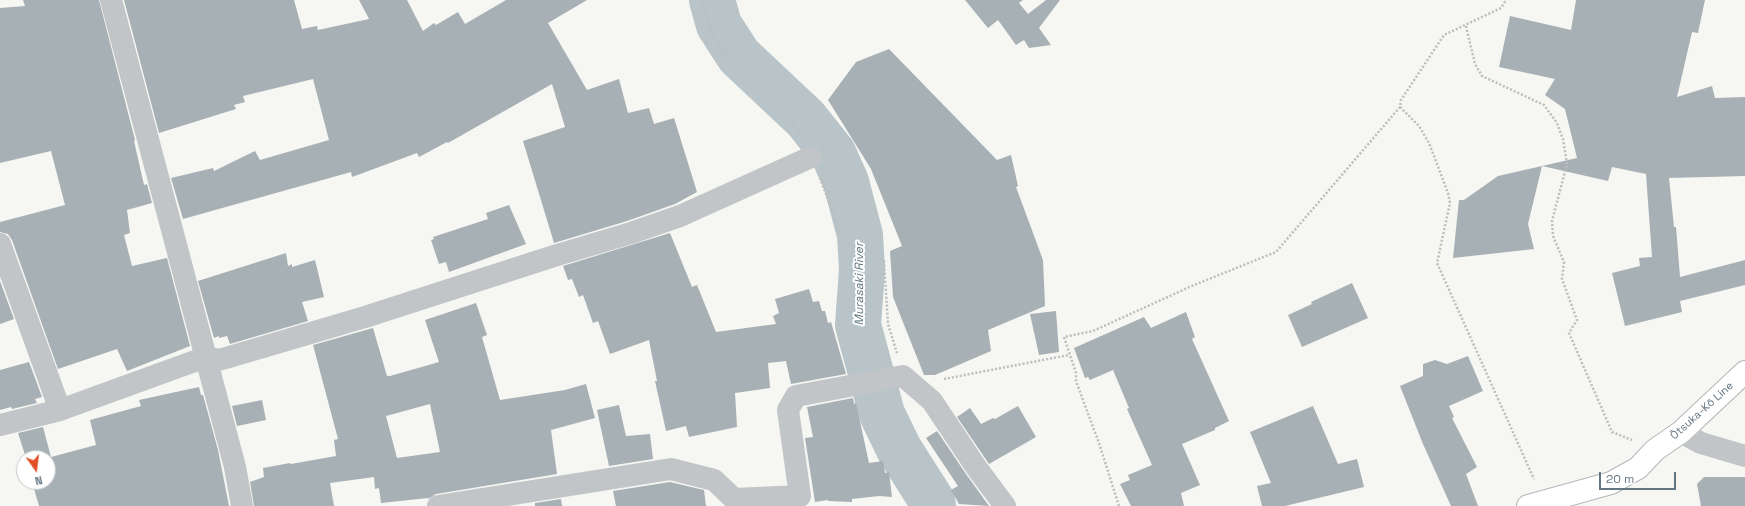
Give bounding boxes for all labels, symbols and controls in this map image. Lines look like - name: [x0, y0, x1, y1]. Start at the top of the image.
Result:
- water label: Murasaki River: [853, 243, 867, 325]
- street label: Ōtsuka-Kō Line: [1668, 379, 1736, 443]
- north arrow: [16, 450, 56, 490]
- scale bar: [1601, 464, 1678, 490]
- text: 20 m: [1606, 471, 1634, 487]
- text: N: [33, 473, 44, 488]

